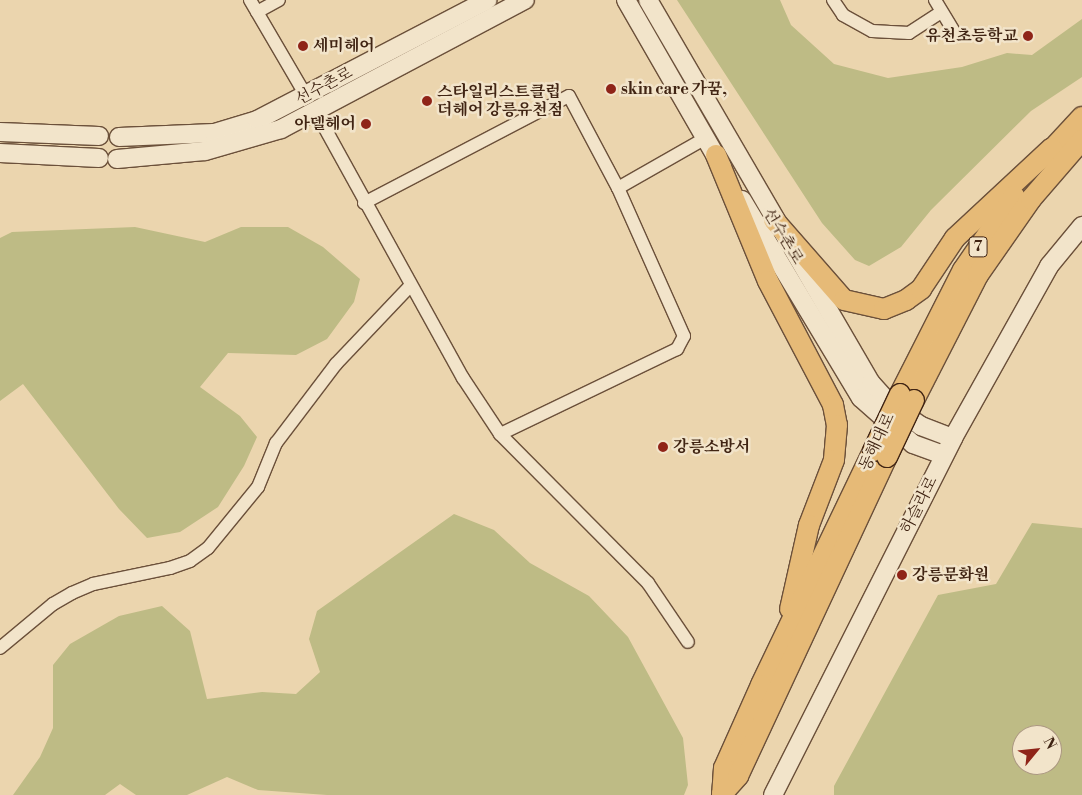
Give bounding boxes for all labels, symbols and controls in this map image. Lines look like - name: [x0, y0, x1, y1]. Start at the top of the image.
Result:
- place label: 유천초등학교: [925, 26, 1018, 46]
- marker: 유천초등학교: [1022, 30, 1034, 42]
- place label: 세미헤어: [313, 36, 375, 56]
- marker: 세미헤어: [297, 40, 309, 52]
- street label: 선수촌로: [292, 63, 356, 109]
- place label: skin care 가꿈,: [621, 79, 727, 99]
- place label: 스타일리스트클럽 더헤어 강릉유천점: [437, 82, 563, 120]
- marker: skin care 가꿈,: [605, 83, 617, 95]
- marker: 스타일리스트클럽 더헤어 강릉유천점: [421, 95, 433, 107]
- place label: 아델헤어: [294, 114, 356, 134]
- marker: 아델헤어: [360, 118, 372, 130]
- street label: 선수촌로: [759, 205, 807, 267]
- road number: 7: [968, 234, 988, 260]
- street label: 동해대로: [855, 410, 899, 474]
- place label: 강릉소방서: [673, 437, 750, 457]
- marker: 강릉소방서: [657, 441, 669, 453]
- street label: 하슬라로: [896, 473, 942, 537]
- place label: 강릉문화원: [912, 565, 989, 585]
- marker: 강릉문화원: [896, 569, 908, 581]
- north arrow: [1012, 725, 1062, 775]
- text: N: [1039, 734, 1060, 753]

